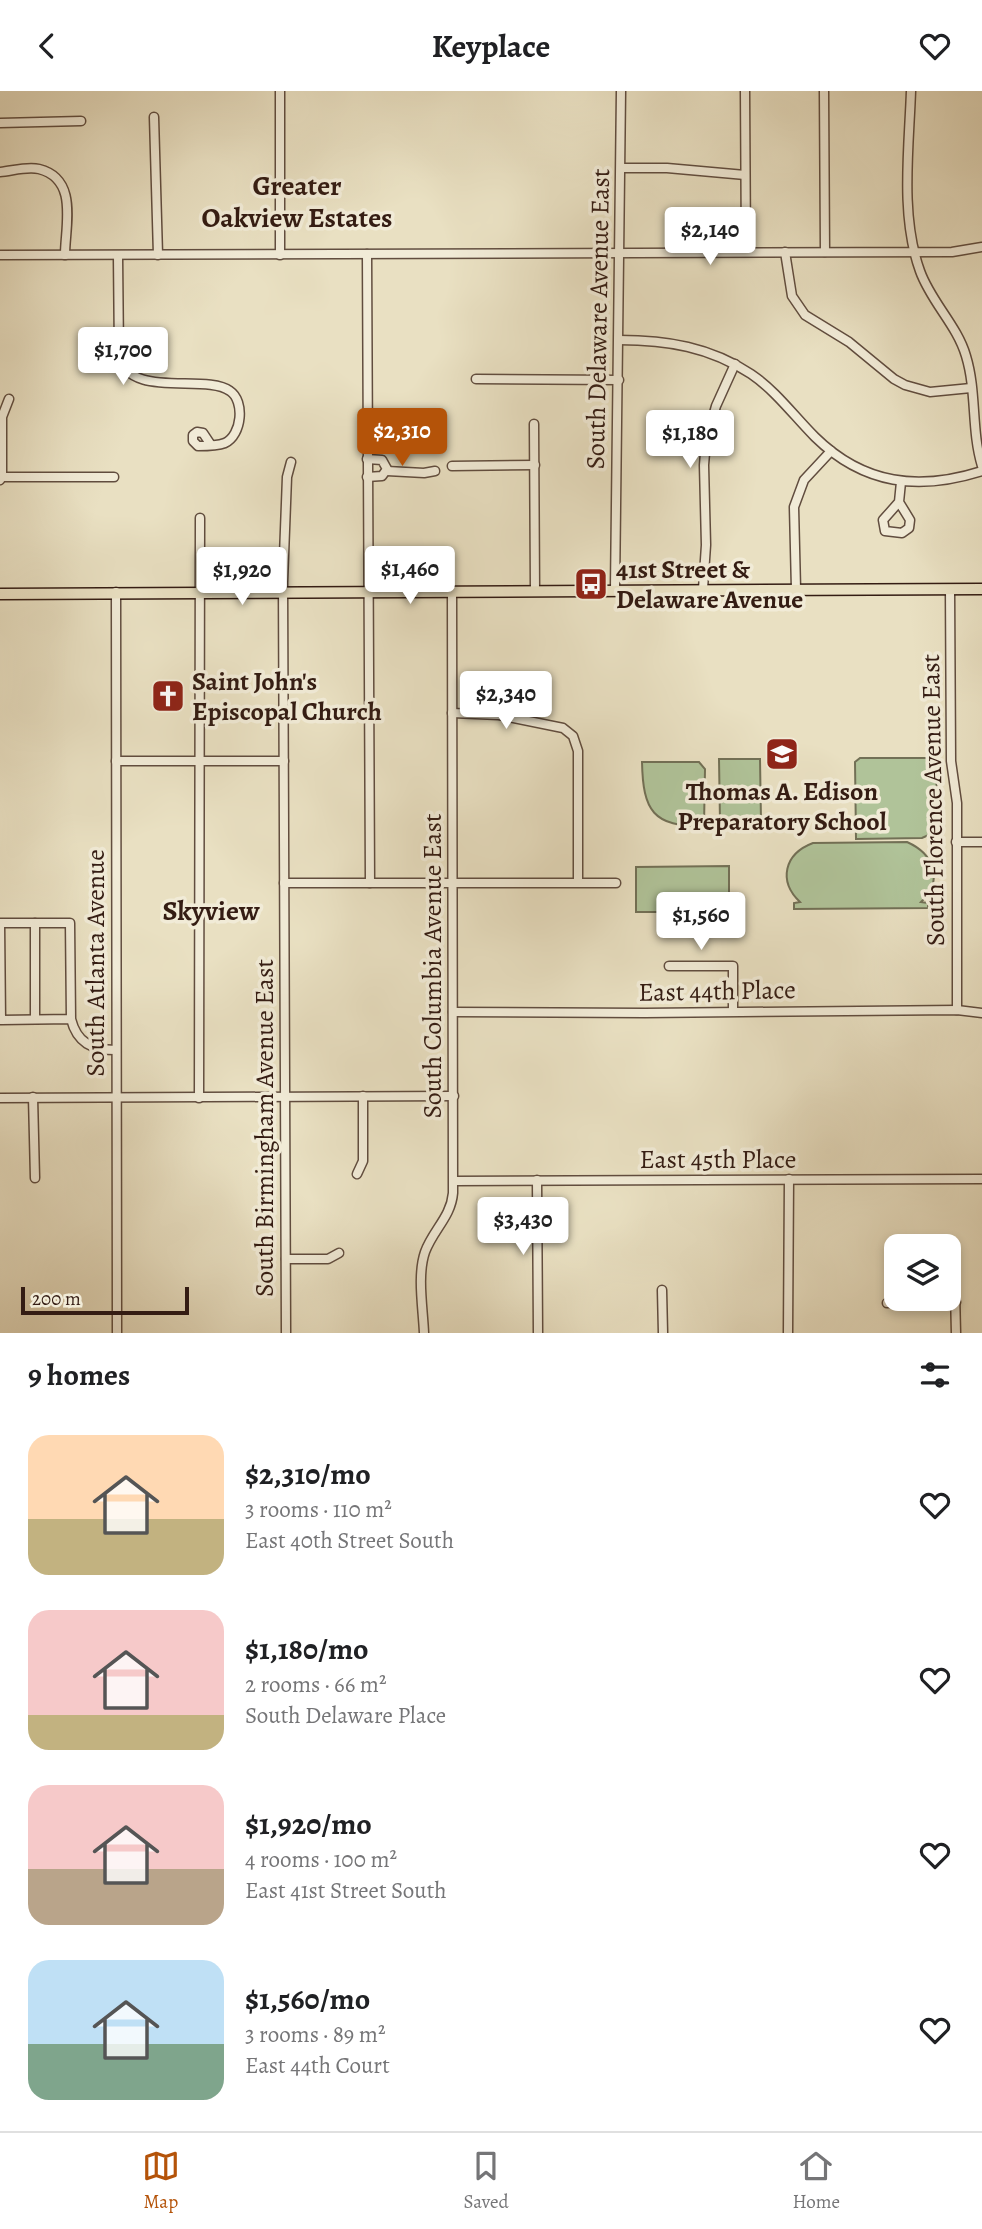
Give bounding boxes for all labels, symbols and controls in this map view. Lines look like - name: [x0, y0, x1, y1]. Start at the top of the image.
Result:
- text: Keyplace: [432, 24, 550, 68]
- icon: back: [28, 27, 66, 65]
- icon: heart: [916, 27, 954, 65]
- district label: Greater Oakview Estates: [201, 167, 393, 237]
- street label: South Delaware Avenue East: [578, 168, 618, 470]
- pin: $2,140: [653, 207, 767, 267]
- text: $2,140: [681, 214, 739, 245]
- pin: $1,700: [66, 327, 180, 387]
- text: $1,700: [94, 334, 152, 365]
- pin: $2,310: [345, 409, 459, 468]
- pin: $1,180: [633, 411, 747, 470]
- text: $2,310: [373, 415, 431, 446]
- text: $1,180: [662, 417, 718, 448]
- pin: $1,920: [185, 547, 299, 607]
- pin: $1,460: [353, 547, 467, 606]
- place label: 41st Street & Delaware Avenue: [616, 552, 803, 617]
- text: $1,460: [381, 553, 439, 584]
- text: $1,920: [213, 554, 271, 585]
- bus stop icon: 41st Street & Delaware Avenue: [572, 565, 610, 603]
- street label: South Florence Avenue East: [913, 653, 953, 946]
- place label: Saint John's Episcopal Church: [192, 664, 382, 729]
- pin: $2,340: [449, 671, 563, 731]
- church icon: Saint John's Episcopal Church: [149, 677, 187, 715]
- text: $2,340: [476, 678, 536, 709]
- school or university icon: Thomas A. Edison Preparatory School: [763, 735, 801, 773]
- place label: Thomas A. Edison Preparatory School: [677, 774, 887, 839]
- street label: South Columbia Avenue East: [415, 813, 450, 1119]
- street label: South Atlanta Avenue: [78, 849, 113, 1077]
- district label: Skyview: [162, 892, 260, 930]
- pin: $1,560: [644, 893, 758, 952]
- text: $1,560: [672, 899, 730, 930]
- street label: South Birmingham Avenue East: [247, 959, 282, 1297]
- street label: East 44th Place: [638, 972, 796, 1010]
- street label: East 45th Place: [640, 1142, 796, 1177]
- pin: $3,430: [466, 1197, 580, 1257]
- text: $3,430: [493, 1204, 553, 1235]
- map controls: [884, 1234, 961, 1311]
- button: layers: [884, 1234, 961, 1311]
- scale bar: [21, 1284, 189, 1316]
- text: 200 m: [32, 1286, 81, 1312]
- text: 9 homes: [28, 1355, 130, 1395]
- icon: filters: [916, 1356, 954, 1394]
- text: $2,310/mo: [245, 1454, 371, 1494]
- icon: home: [84, 1463, 168, 1547]
- icon: heart: [916, 1486, 954, 1524]
- text: 3 rooms · 110 m²: [245, 1494, 392, 1525]
- text: East 40th Street South: [245, 1525, 454, 1556]
- text: $1,180/mo: [245, 1629, 369, 1669]
- icon: home: [84, 1638, 168, 1722]
- icon: heart: [916, 1661, 954, 1699]
- text: 2 rooms · 66 m²: [245, 1669, 387, 1700]
- text: South Delaware Place: [245, 1700, 446, 1731]
- text: $1,920/mo: [245, 1804, 372, 1844]
- icon: home: [84, 1813, 168, 1897]
- icon: heart: [916, 1836, 954, 1874]
- text: 4 rooms · 100 m²: [245, 1844, 397, 1875]
- text: East 41st Street South: [245, 1875, 447, 1906]
- text: $1,560/mo: [245, 1979, 370, 2019]
- icon: home: [84, 1988, 168, 2072]
- icon: heart: [916, 2011, 954, 2049]
- text: 3 rooms · 89 m²: [245, 2019, 386, 2050]
- text: East 44th Court: [245, 2050, 390, 2081]
- tab: Map: [142, 2147, 180, 2215]
- tab: Saved: [464, 2147, 509, 2215]
- tab: Home: [792, 2147, 840, 2215]

